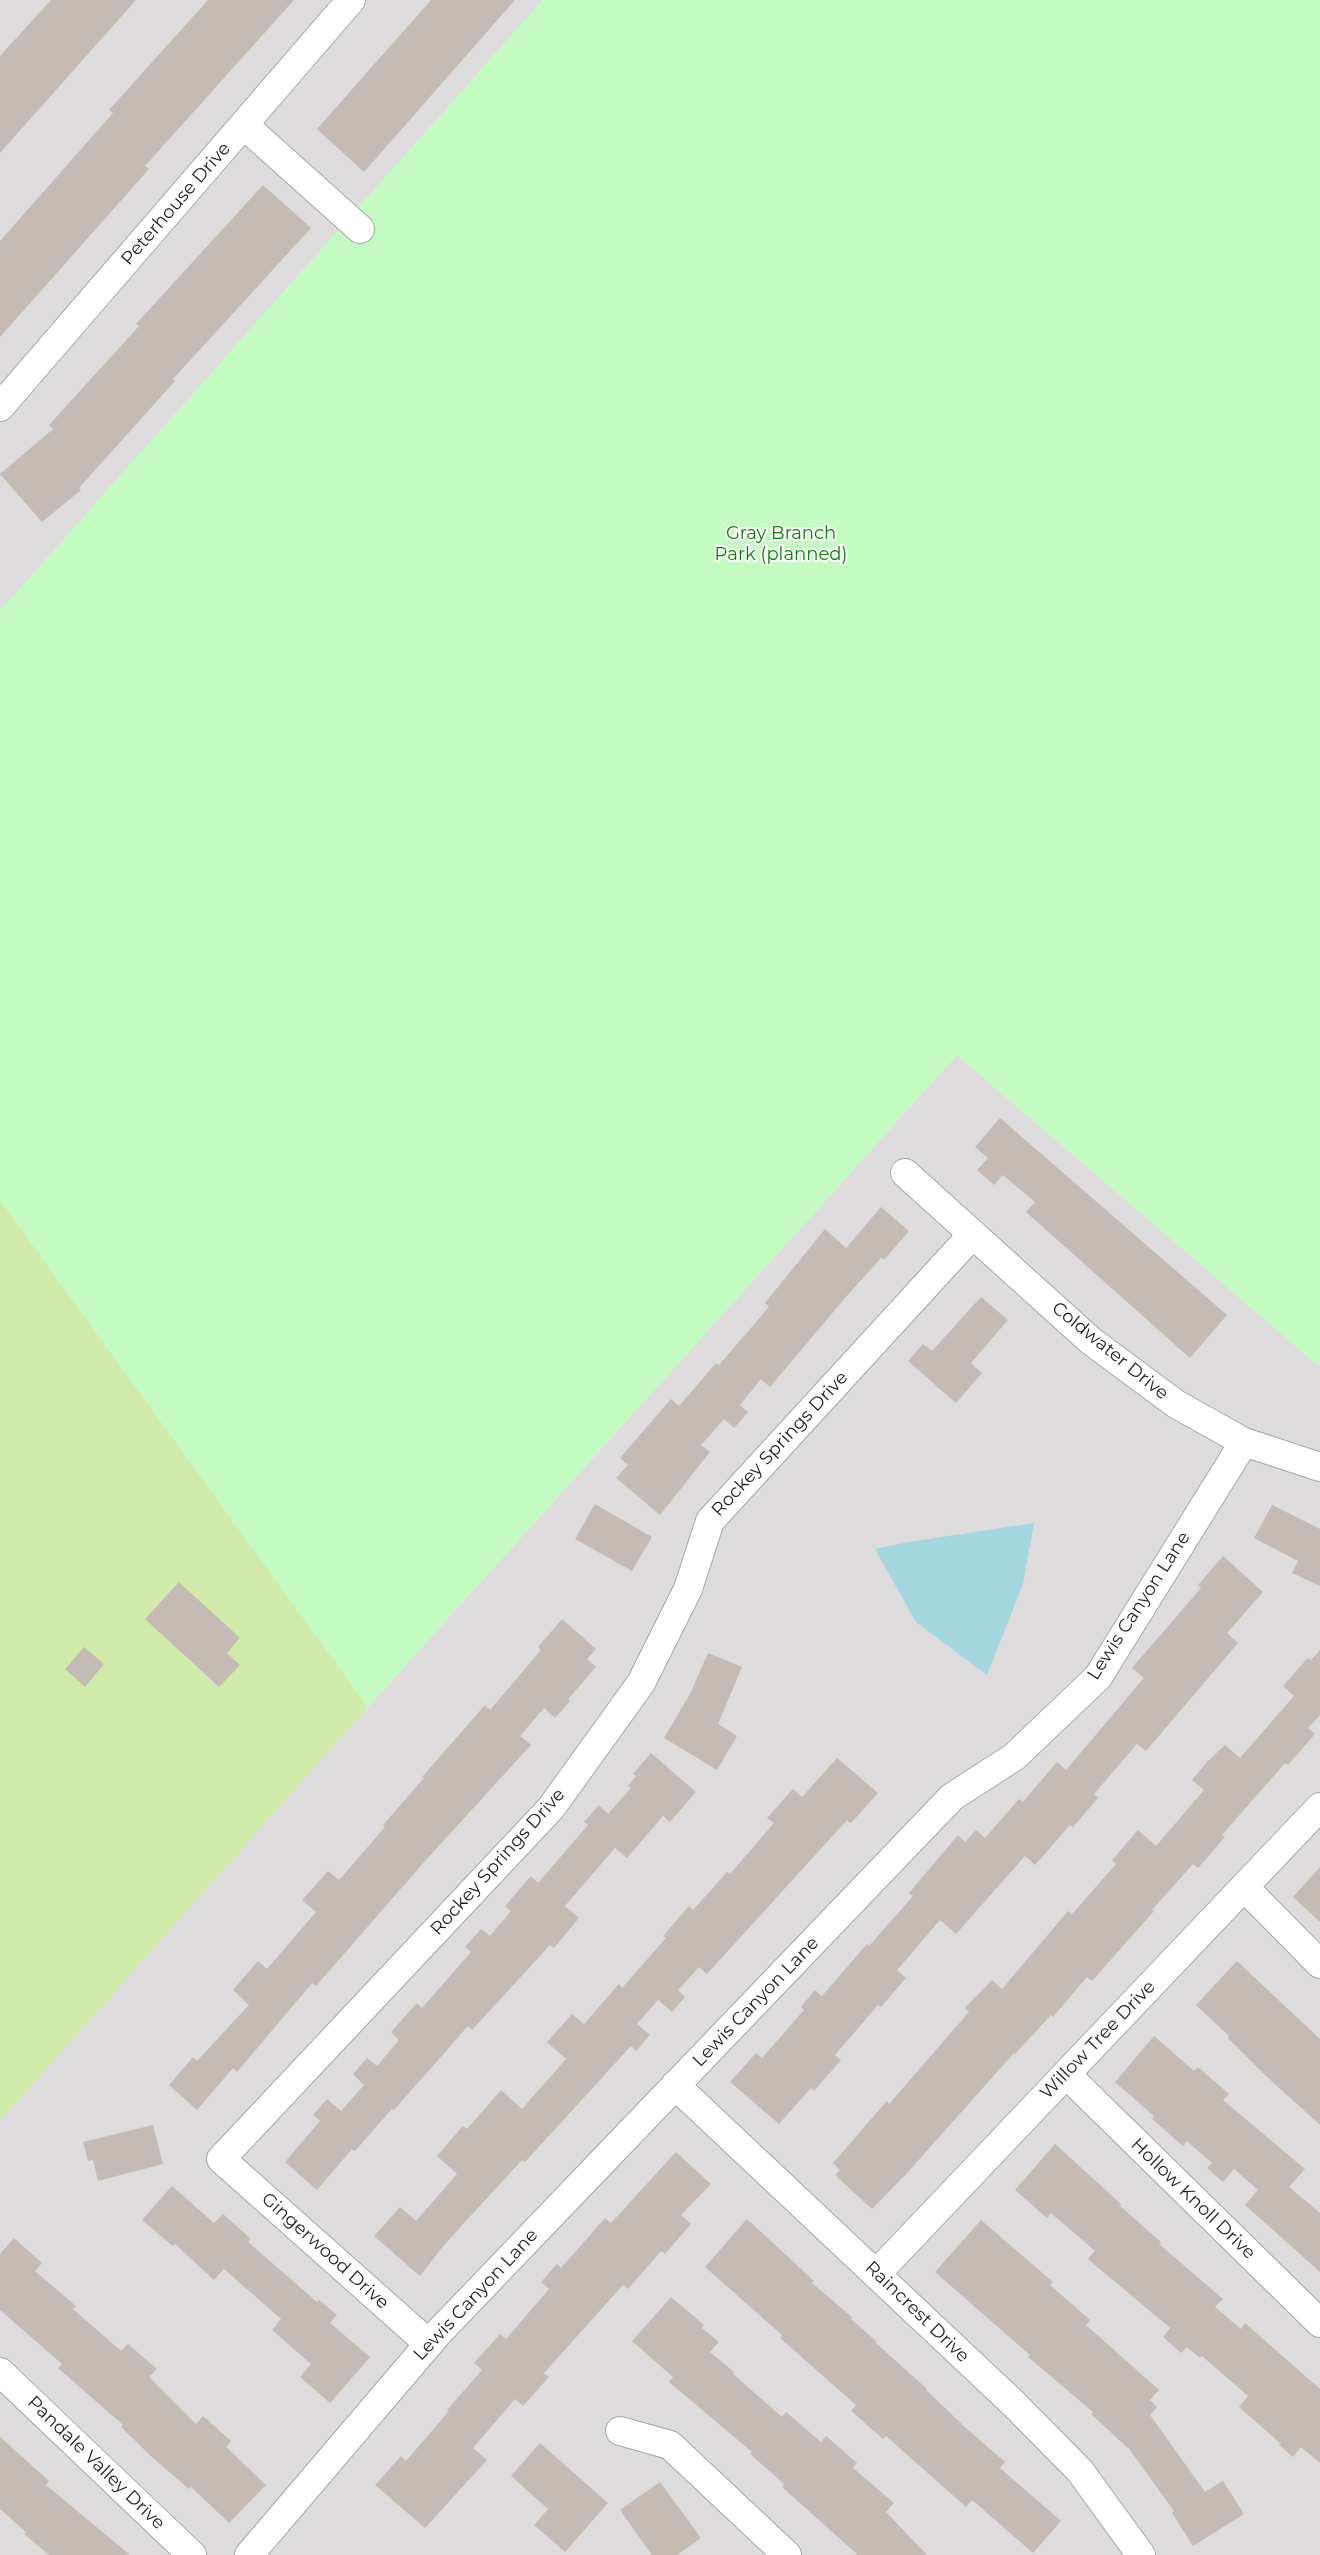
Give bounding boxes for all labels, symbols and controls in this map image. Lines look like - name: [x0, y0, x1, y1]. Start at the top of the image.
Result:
- street label: Peterhouse Drive: [117, 138, 235, 270]
- park label: Gray Branch Park (planned): [715, 523, 847, 566]
- street label: Coldwater Drive: [1047, 1297, 1173, 1405]
- street label: Rockey Springs Drive: [707, 1367, 853, 1521]
- street label: Lewis Canyon Lane: [1083, 1528, 1195, 1684]
- street label: Rockey Springs Drive: [426, 1784, 570, 1940]
- street label: Lewis Canyon Lane: [688, 1933, 824, 2071]
- street label: Willow Tree Drive: [1036, 1976, 1160, 2104]
- street label: Hollow Knoll Drive: [1126, 2134, 1260, 2264]
- street label: Gingerwood Drive: [257, 2188, 393, 2314]
- street label: Lewis Canyon Lane: [409, 2225, 543, 2365]
- street label: Raincrest Drive: [860, 2257, 974, 2367]
- street label: Pandale Valley Drive: [23, 2392, 169, 2534]

